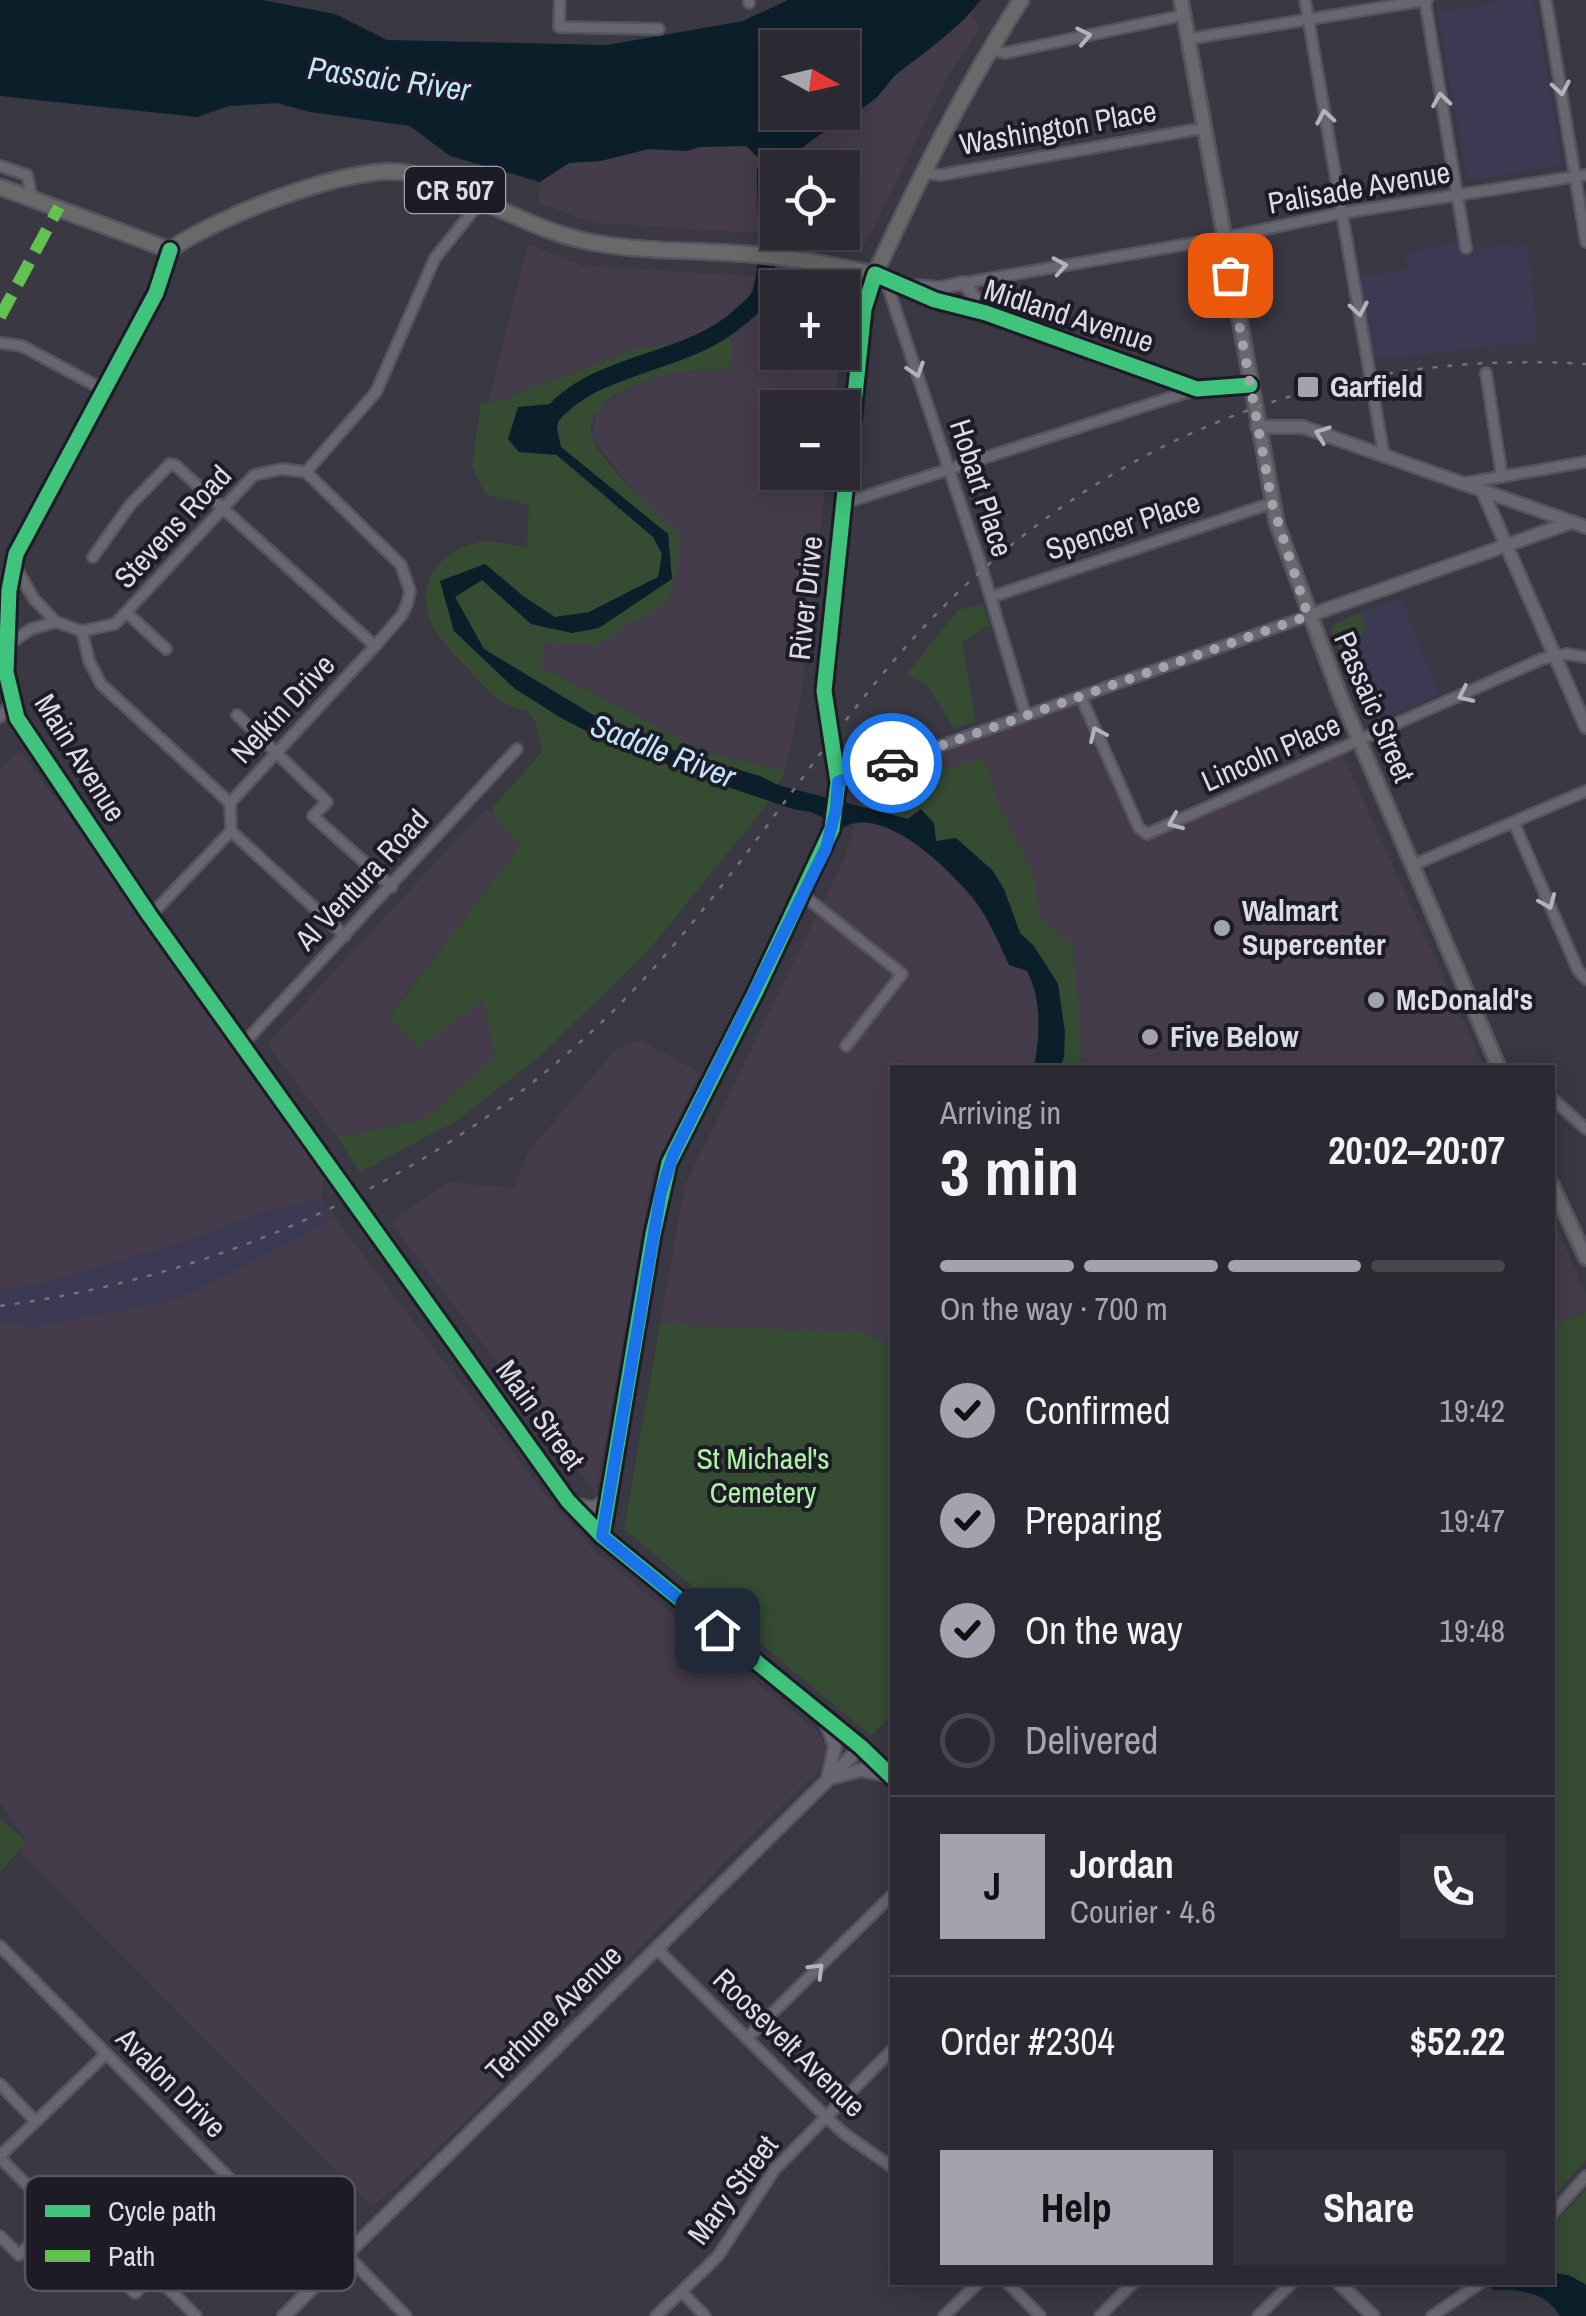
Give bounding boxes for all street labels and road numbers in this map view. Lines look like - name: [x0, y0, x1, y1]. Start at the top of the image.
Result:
- street label: Washington Place: [956, 90, 1159, 164]
- street label: Palisade Avenue: [1265, 151, 1453, 223]
- road number: CR 507: [405, 167, 505, 213]
- street label: Midland Avenue: [979, 269, 1159, 361]
- street label: Hobart Place: [941, 414, 1023, 561]
- street label: Stevens Road: [105, 456, 240, 596]
- street label: Spencer Place: [1040, 481, 1205, 569]
- street label: River Drive: [779, 534, 831, 662]
- street label: Passaic Street: [1325, 625, 1425, 788]
- street label: Nelkin Drive: [221, 645, 343, 771]
- street label: Main Avenue: [26, 686, 136, 829]
- street label: Lincoln Place: [1195, 704, 1346, 800]
- street label: Al Ventura Road: [285, 800, 437, 959]
- street label: Main Street: [487, 1351, 594, 1478]
- street label: Terhune Avenue: [476, 1935, 630, 2089]
- street label: Roosevelt Avenue: [705, 1959, 875, 2125]
- street label: Avalon Drive: [107, 2018, 235, 2146]
- street label: Mary Street: [678, 2126, 787, 2252]

